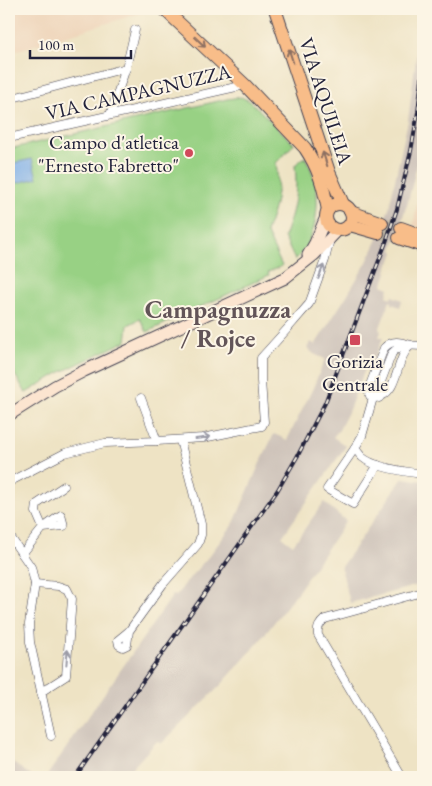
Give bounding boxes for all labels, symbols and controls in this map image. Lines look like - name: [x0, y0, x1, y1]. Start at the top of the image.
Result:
- scale bar: [30, 28, 131, 60]
- street label: VIA AQUILEIA: [293, 34, 359, 168]
- text: 100 m: [38, 35, 75, 54]
- one-way arrow: [193, 36, 206, 48]
- one-way arrow: [286, 48, 295, 64]
- street label: VIA CAMPAGNUZZA: [43, 58, 234, 126]
- place label: Campo d'atletica "Ernesto Fabretto": [38, 129, 179, 178]
- marker: Campo d'atletica "Ernesto Fabretto": [183, 147, 195, 159]
- one-way arrow: [320, 152, 329, 167]
- one-way arrow: [317, 265, 326, 280]
- district label: Campagnuzza / Rojce: [145, 293, 292, 355]
- marker: Gorizia Centrale: [348, 333, 362, 347]
- place label: Gorizia Centrale: [322, 348, 388, 397]
- one-way arrow: [195, 433, 211, 443]
- one-way arrow: [63, 649, 72, 665]

